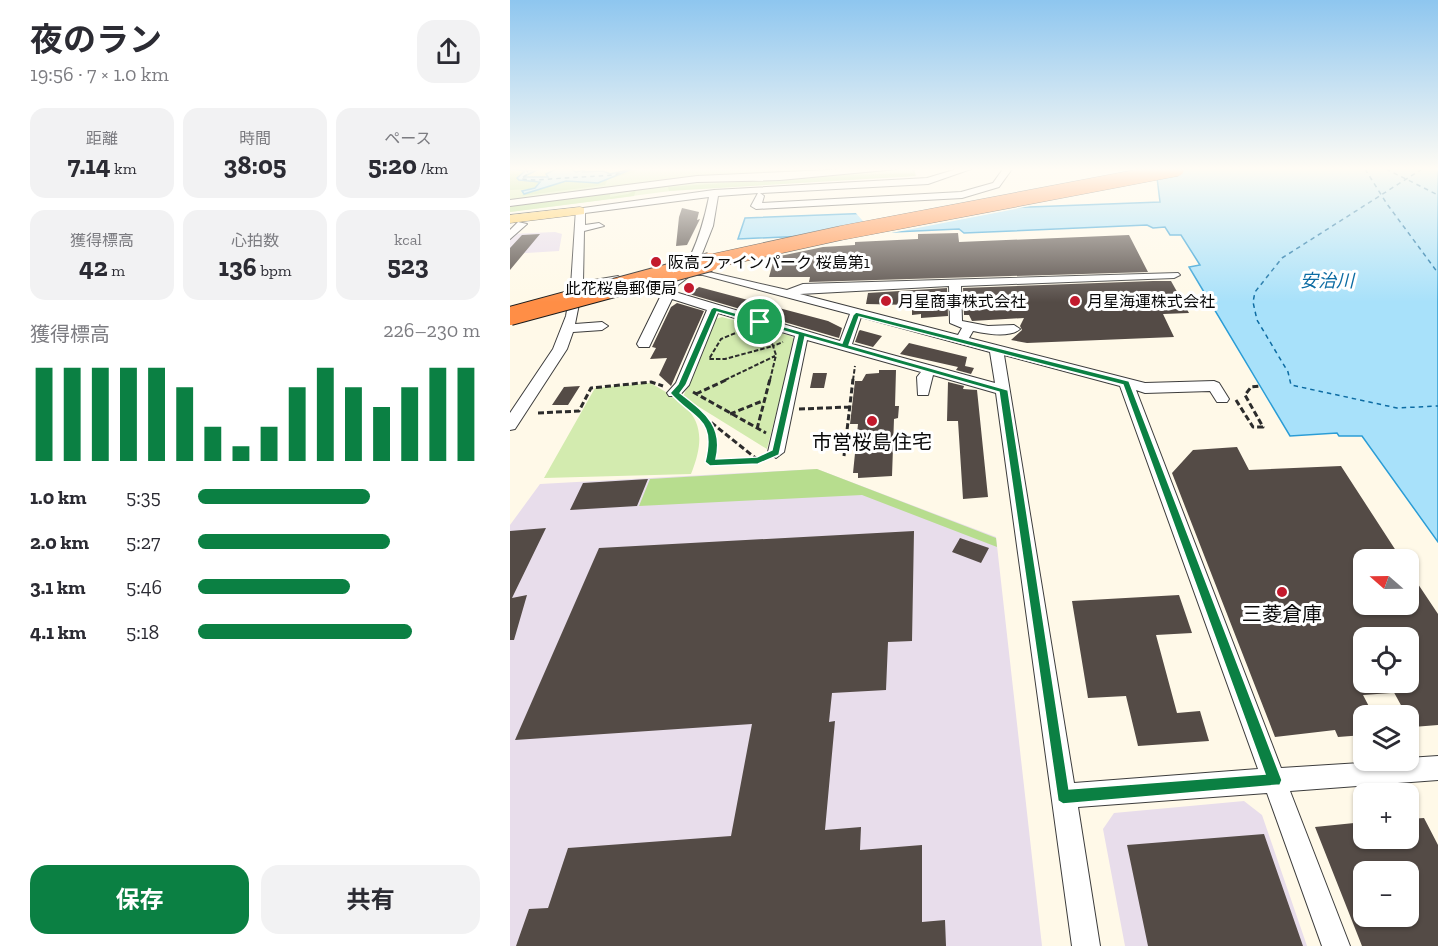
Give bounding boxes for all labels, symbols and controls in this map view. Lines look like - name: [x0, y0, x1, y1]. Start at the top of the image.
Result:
- text: 夜のラン: [30, 20, 162, 59]
- button: share: [417, 20, 480, 83]
- text: 19:56 · 7 × 1.0 km: [30, 62, 169, 86]
- text: 距離: [86, 129, 118, 148]
- text: 時間: [239, 129, 271, 148]
- text: ペース: [384, 129, 432, 148]
- text: 7.14: [68, 149, 111, 181]
- text: 38:05: [224, 149, 286, 181]
- text: 5:20: [368, 149, 417, 181]
- text: km: [111, 159, 136, 178]
- text: /km: [417, 159, 448, 178]
- text: kcal: [394, 230, 422, 249]
- text: 獲得標高: [70, 231, 134, 250]
- text: 心拍数: [231, 231, 279, 250]
- text: 523: [387, 249, 429, 281]
- text: 42: [79, 251, 108, 283]
- text: 136: [218, 251, 257, 283]
- place label: 阪高ファインパーク 桜島第1: [668, 253, 870, 272]
- marker: 阪高ファインパーク 桜島第1: [649, 255, 663, 269]
- text: m: [108, 261, 125, 280]
- text: bpm: [257, 261, 292, 280]
- water label: 安治川: [1300, 270, 1356, 292]
- place label: 此花桜島郵便局: [565, 279, 677, 298]
- marker: 此花桜島郵便局: [682, 281, 696, 295]
- place label: 月星商事株式会社: [898, 292, 1026, 311]
- place label: 月星海運株式会社: [1087, 292, 1215, 311]
- marker: 月星商事株式会社: [879, 294, 893, 308]
- marker: 月星海運株式会社: [1068, 294, 1082, 308]
- pin: [734, 296, 785, 347]
- icon: arrive: [743, 305, 776, 338]
- text: 226–230 m: [383, 318, 480, 342]
- text: 獲得標高: [30, 322, 110, 346]
- marker: 市営桜島住宅: [865, 414, 879, 428]
- place label: 市営桜島住宅: [812, 430, 932, 454]
- text: 1.0 km: [30, 485, 86, 509]
- text: 5:35: [126, 485, 161, 509]
- text: 2.0 km: [30, 530, 89, 554]
- text: 5:27: [126, 530, 160, 554]
- north arrow: [1353, 549, 1419, 615]
- map controls: [1353, 549, 1419, 927]
- text: 3.1 km: [30, 575, 86, 599]
- text: 5:46: [126, 575, 162, 599]
- marker: 三菱倉庫: [1275, 585, 1289, 599]
- place label: 三菱倉庫: [1242, 602, 1322, 626]
- text: 4.1 km: [30, 620, 86, 644]
- text: 5:18: [126, 620, 159, 644]
- button: locate: [1353, 627, 1419, 693]
- button: layers: [1353, 705, 1419, 771]
- button: +: [1353, 783, 1419, 849]
- button: −: [1353, 861, 1419, 927]
- button: 保存: [30, 865, 249, 934]
- button: 共有: [261, 865, 480, 934]

